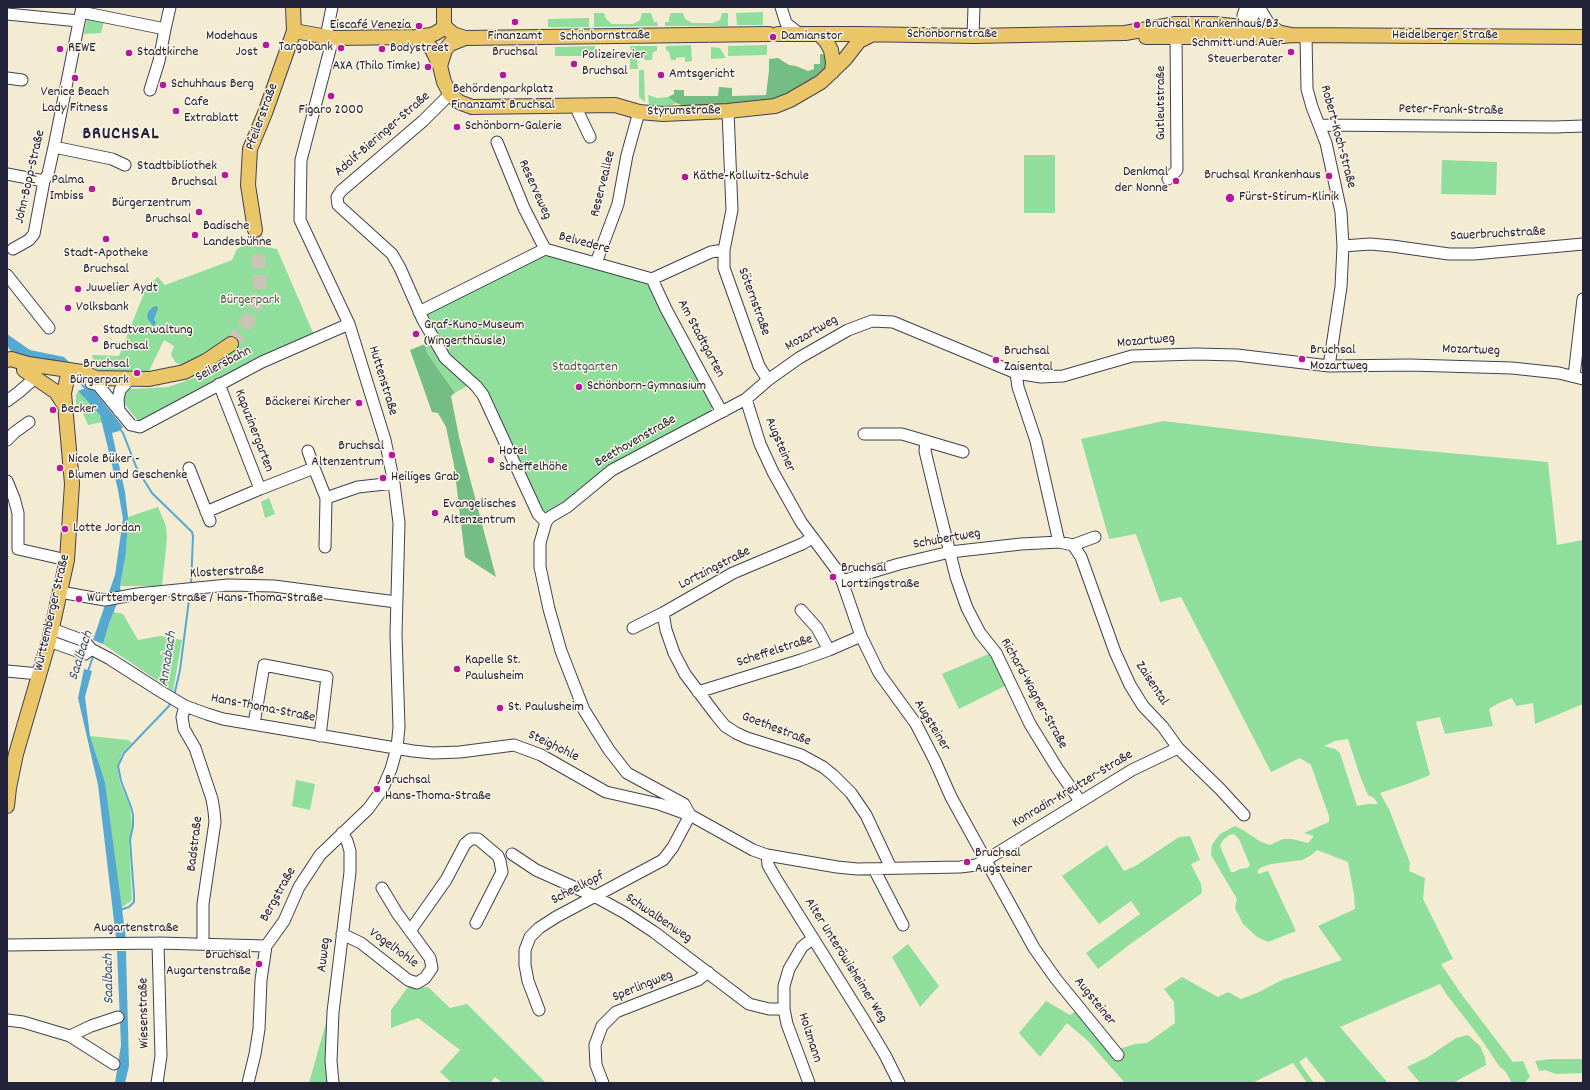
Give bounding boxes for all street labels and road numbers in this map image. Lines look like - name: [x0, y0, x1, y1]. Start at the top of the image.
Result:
- street label: Schönbornstraße: [907, 27, 997, 43]
- street label: Schönbornstraße: [560, 28, 650, 46]
- street label: Heidelberger Straße: [1392, 28, 1498, 44]
- street label: Gutleutstraße: [1154, 66, 1170, 140]
- street label: Pfeilerstraße: [243, 81, 283, 153]
- street label: Robert-Koch-Straße: [1315, 84, 1359, 190]
- street label: Adolf-Bieringer-Straße: [332, 89, 434, 181]
- street label: Peter-Frank-Straße: [1398, 102, 1504, 120]
- street label: Styrumstraße: [647, 103, 721, 121]
- street label: John-Bopp-Straße: [12, 129, 50, 225]
- street label: Reserveallee: [588, 149, 620, 219]
- street label: Reserveweg: [513, 158, 555, 222]
- street label: Sauerbruchstraße: [1450, 224, 1546, 246]
- street label: Belvedere: [557, 229, 611, 259]
- street label: Söternstraße: [733, 266, 773, 338]
- street label: Am Stadtgarten: [672, 297, 728, 381]
- street label: Mozartweg: [783, 312, 841, 356]
- street label: Mozartweg: [1116, 331, 1176, 353]
- street label: Mozartweg: [1442, 342, 1500, 360]
- street label: Seilersbahn: [193, 343, 255, 387]
- street label: Huttenstraße: [363, 344, 401, 418]
- street label: Kapuzinergarten: [230, 387, 276, 475]
- street label: Beethovenstraße: [592, 412, 680, 472]
- street label: Augsteiner: [760, 415, 798, 475]
- street label: Schubertweg: [912, 526, 982, 554]
- street label: Lortzingstraße: [676, 544, 754, 594]
- street label: Württemberger Straße: [31, 553, 75, 673]
- street label: Klosterstraße: [190, 563, 264, 583]
- street label: Scheffelstraße: [735, 632, 815, 672]
- street label: Richard-Wagner-Straße: [996, 636, 1070, 752]
- street label: Zaisental: [1131, 659, 1171, 709]
- street label: Hans-Thoma-Straße: [209, 691, 317, 727]
- street label: Augsteiner: [909, 697, 953, 755]
- street label: Goethestraße: [739, 709, 813, 751]
- street label: Steighohle: [525, 727, 581, 767]
- street label: Konradin-Kreutzer-Straße: [1010, 747, 1136, 833]
- street label: Badstraße: [184, 815, 208, 873]
- street label: Bergstraße: [257, 865, 301, 925]
- street label: Scheelkopf: [549, 869, 607, 909]
- street label: Schwalbenweg: [621, 890, 695, 948]
- street label: Alter Unteröwisheimer Weg: [800, 896, 890, 1026]
- street label: Augartenstraße: [94, 921, 178, 937]
- street label: Vogelhohle: [365, 925, 421, 973]
- street label: Auweg: [315, 937, 335, 973]
- street label: Sperlingweg: [610, 967, 676, 1007]
- street label: Augsteiner: [1069, 974, 1119, 1030]
- street label: Wiesenstraße: [136, 977, 154, 1049]
- street label: Holzmann: [793, 1011, 825, 1065]

